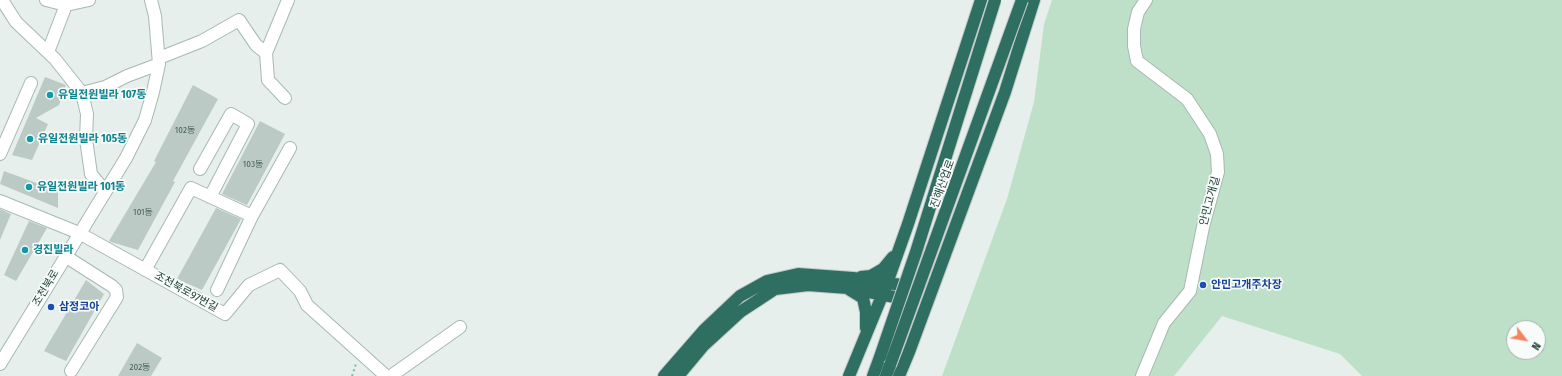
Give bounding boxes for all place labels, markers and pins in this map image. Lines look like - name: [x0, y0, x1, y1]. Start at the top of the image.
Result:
- place label: 유일전원빌라 107동: [58, 88, 146, 102]
- marker: 유일전원빌라 107동: [45, 90, 55, 100]
- place label: 유일전원빌라 105동: [38, 132, 127, 146]
- marker: 유일전원빌라 105동: [25, 134, 35, 144]
- place label: 유일전원빌라 101동: [37, 180, 125, 194]
- marker: 유일전원빌라 101동: [24, 182, 34, 192]
- place label: 경진빌라: [33, 243, 73, 257]
- marker: 경진빌라: [20, 245, 30, 255]
- place label: 안민고개주차장: [1211, 278, 1282, 292]
- marker: 안민고개주차장: [1198, 280, 1208, 290]
- place label: 삼정코아: [59, 300, 99, 314]
- marker: 삼정코아: [46, 302, 56, 312]

